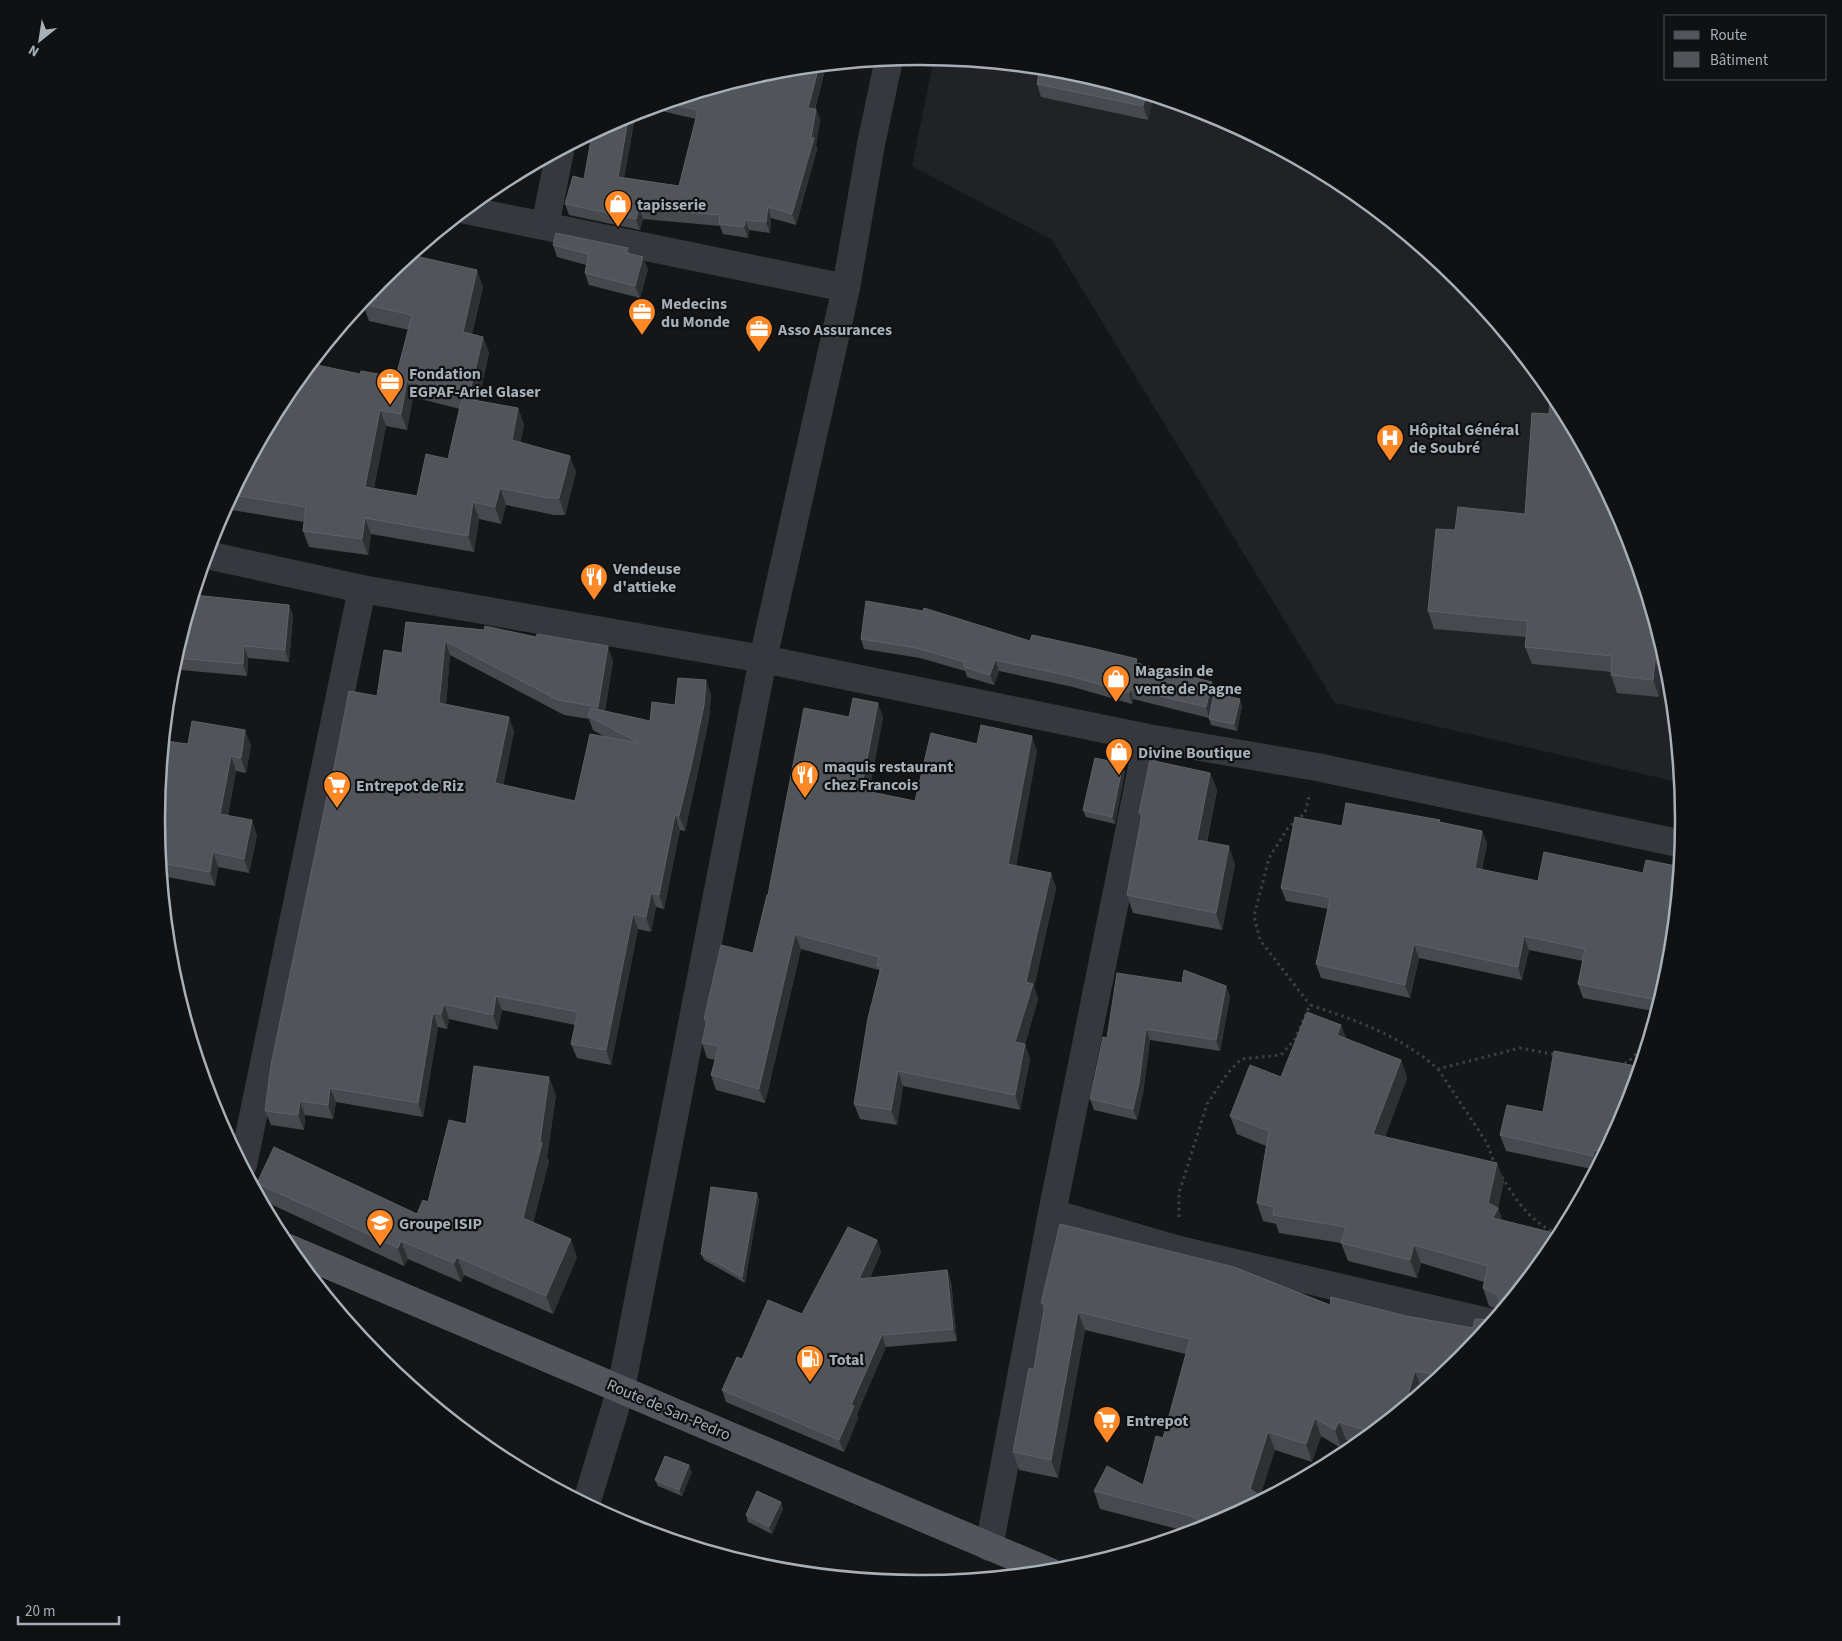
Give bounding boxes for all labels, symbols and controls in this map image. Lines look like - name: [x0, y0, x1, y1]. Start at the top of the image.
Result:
- north arrow: [15, 15, 65, 65]
- legend: [1664, 15, 1827, 80]
- text: Route: [1710, 25, 1747, 46]
- text: N: [25, 39, 43, 61]
- text: Bâtiment: [1710, 50, 1768, 71]
- shop icon: tapisserie: [603, 189, 633, 228]
- place label: tapisserie: [637, 194, 706, 216]
- place label: Medecins du Monde: [661, 293, 730, 333]
- office icon: Medecins du Monde: [627, 297, 657, 336]
- office icon: Asso Assurances: [744, 314, 774, 353]
- place label: Asso Assurances: [777, 319, 892, 341]
- place label: Fondation EGPAF-Ariel Glaser: [409, 363, 541, 403]
- office icon: Fondation EGPAF-Ariel Glaser: [375, 367, 405, 406]
- place label: Hôpital Général de Soubré: [1409, 419, 1520, 459]
- hospital icon: Hôpital Général de Soubré: [1375, 423, 1405, 462]
- place label: Vendeuse d'attieke: [612, 558, 681, 598]
- restaurant icon: Vendeuse d'attieke: [579, 562, 609, 601]
- place label: Magasin de vente de Pagne: [1135, 660, 1242, 700]
- shop icon: Magasin de vente de Pagne: [1101, 664, 1131, 703]
- shop icon: Divine Boutique: [1104, 737, 1134, 776]
- place label: Divine Boutique: [1138, 742, 1251, 764]
- place label: maquis restaurant chez Francois: [824, 756, 953, 796]
- restaurant icon: maquis restaurant chez Francois: [790, 760, 820, 799]
- supermarket icon: Entrepot de Riz: [322, 770, 352, 809]
- place label: Entrepot de Riz: [356, 775, 464, 797]
- school or university icon: Groupe ISIP: [365, 1208, 395, 1247]
- place label: Groupe ISIP: [399, 1213, 482, 1235]
- fuel station icon: Total: [795, 1344, 825, 1383]
- place label: Total: [829, 1349, 864, 1371]
- street label: Route de San-Pedro: [603, 1374, 734, 1446]
- supermarket icon: Entrepot: [1092, 1405, 1122, 1444]
- place label: Entrepot: [1126, 1410, 1188, 1432]
- scale bar: [18, 1594, 119, 1626]
- text: 20 m: [25, 1601, 55, 1622]

